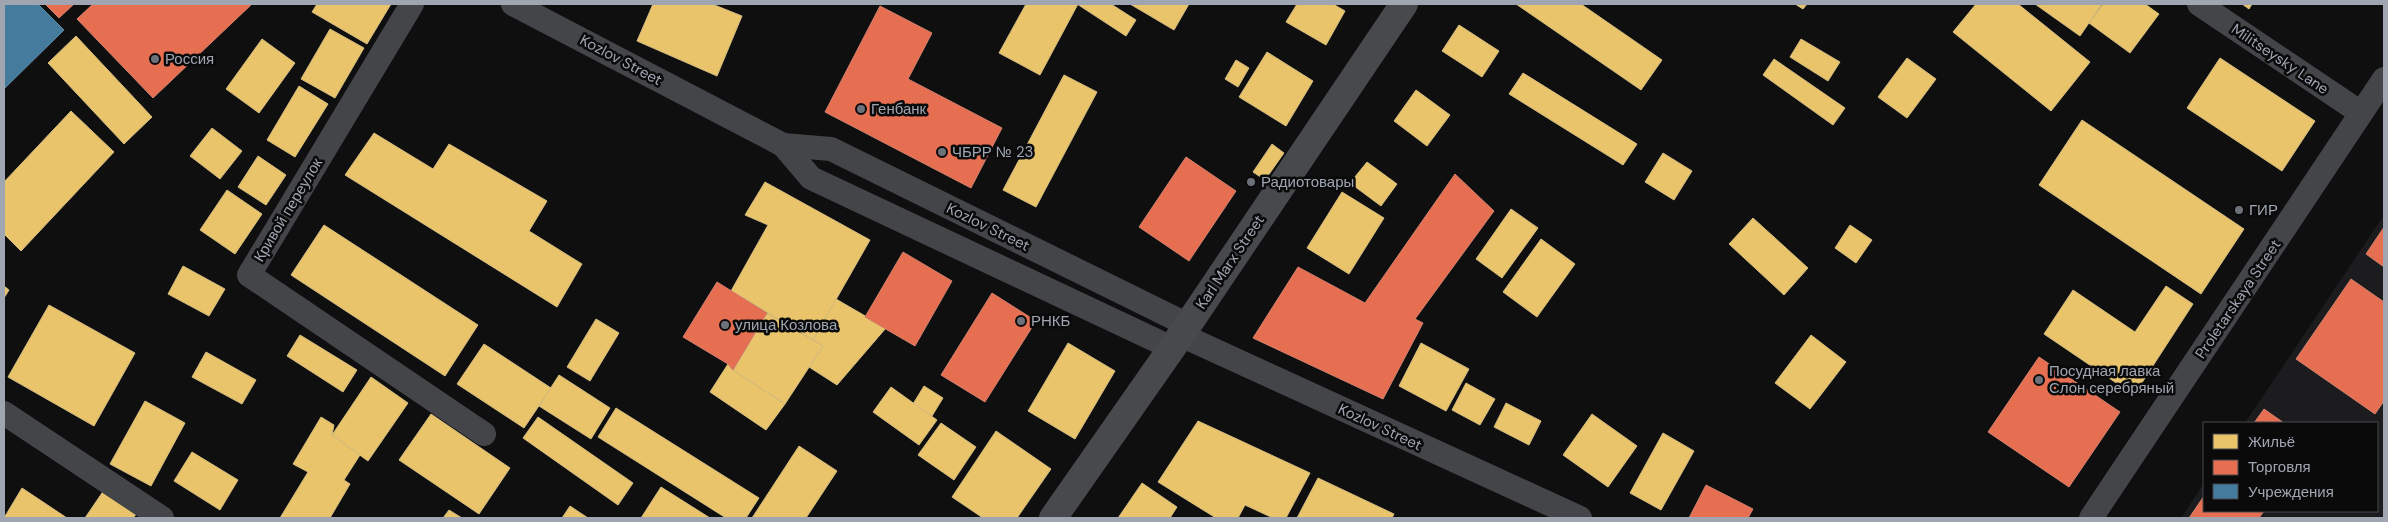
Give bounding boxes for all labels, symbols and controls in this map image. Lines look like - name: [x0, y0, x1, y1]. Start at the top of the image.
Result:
- street label: Militseysky Lane: [2227, 19, 2333, 99]
- street label: Kozlov Street: [576, 30, 666, 90]
- place label: Россия: [165, 49, 214, 69]
- marker: Россия: [149, 53, 161, 65]
- place label: Генбанк: [871, 99, 927, 119]
- marker: Генбанк: [855, 103, 867, 115]
- place label: ЧБРР № 23: [952, 142, 1033, 162]
- marker: ЧБРР № 23: [936, 146, 948, 158]
- street label: Кривой переулок: [249, 154, 327, 266]
- place label: Радиотовары: [1261, 172, 1354, 192]
- marker: Радиотовары: [1245, 176, 1257, 188]
- street label: Kozlov Street: [943, 198, 1033, 256]
- place label: ГИР: [2249, 200, 2278, 220]
- marker: ГИР: [2233, 204, 2245, 216]
- street label: Karl Marx Street: [1191, 211, 1269, 313]
- street label: Proletarskaya Street: [2191, 235, 2285, 362]
- place label: РНКБ: [1031, 311, 1071, 331]
- place label: улица Козлова: [735, 315, 838, 335]
- marker: РНКБ: [1015, 315, 1027, 327]
- marker: улица Козлова: [719, 319, 731, 331]
- place label: Посудная лавка Слон серебряный: [2049, 361, 2174, 398]
- marker: Посудная лавка Слон серебряный: [2033, 374, 2045, 386]
- street label: Kozlov Street: [1335, 399, 1425, 455]
- legend: [2203, 422, 2378, 512]
- text: Жильё: [2248, 432, 2295, 452]
- text: Торговля: [2248, 457, 2311, 477]
- text: Учреждения: [2248, 482, 2334, 502]

